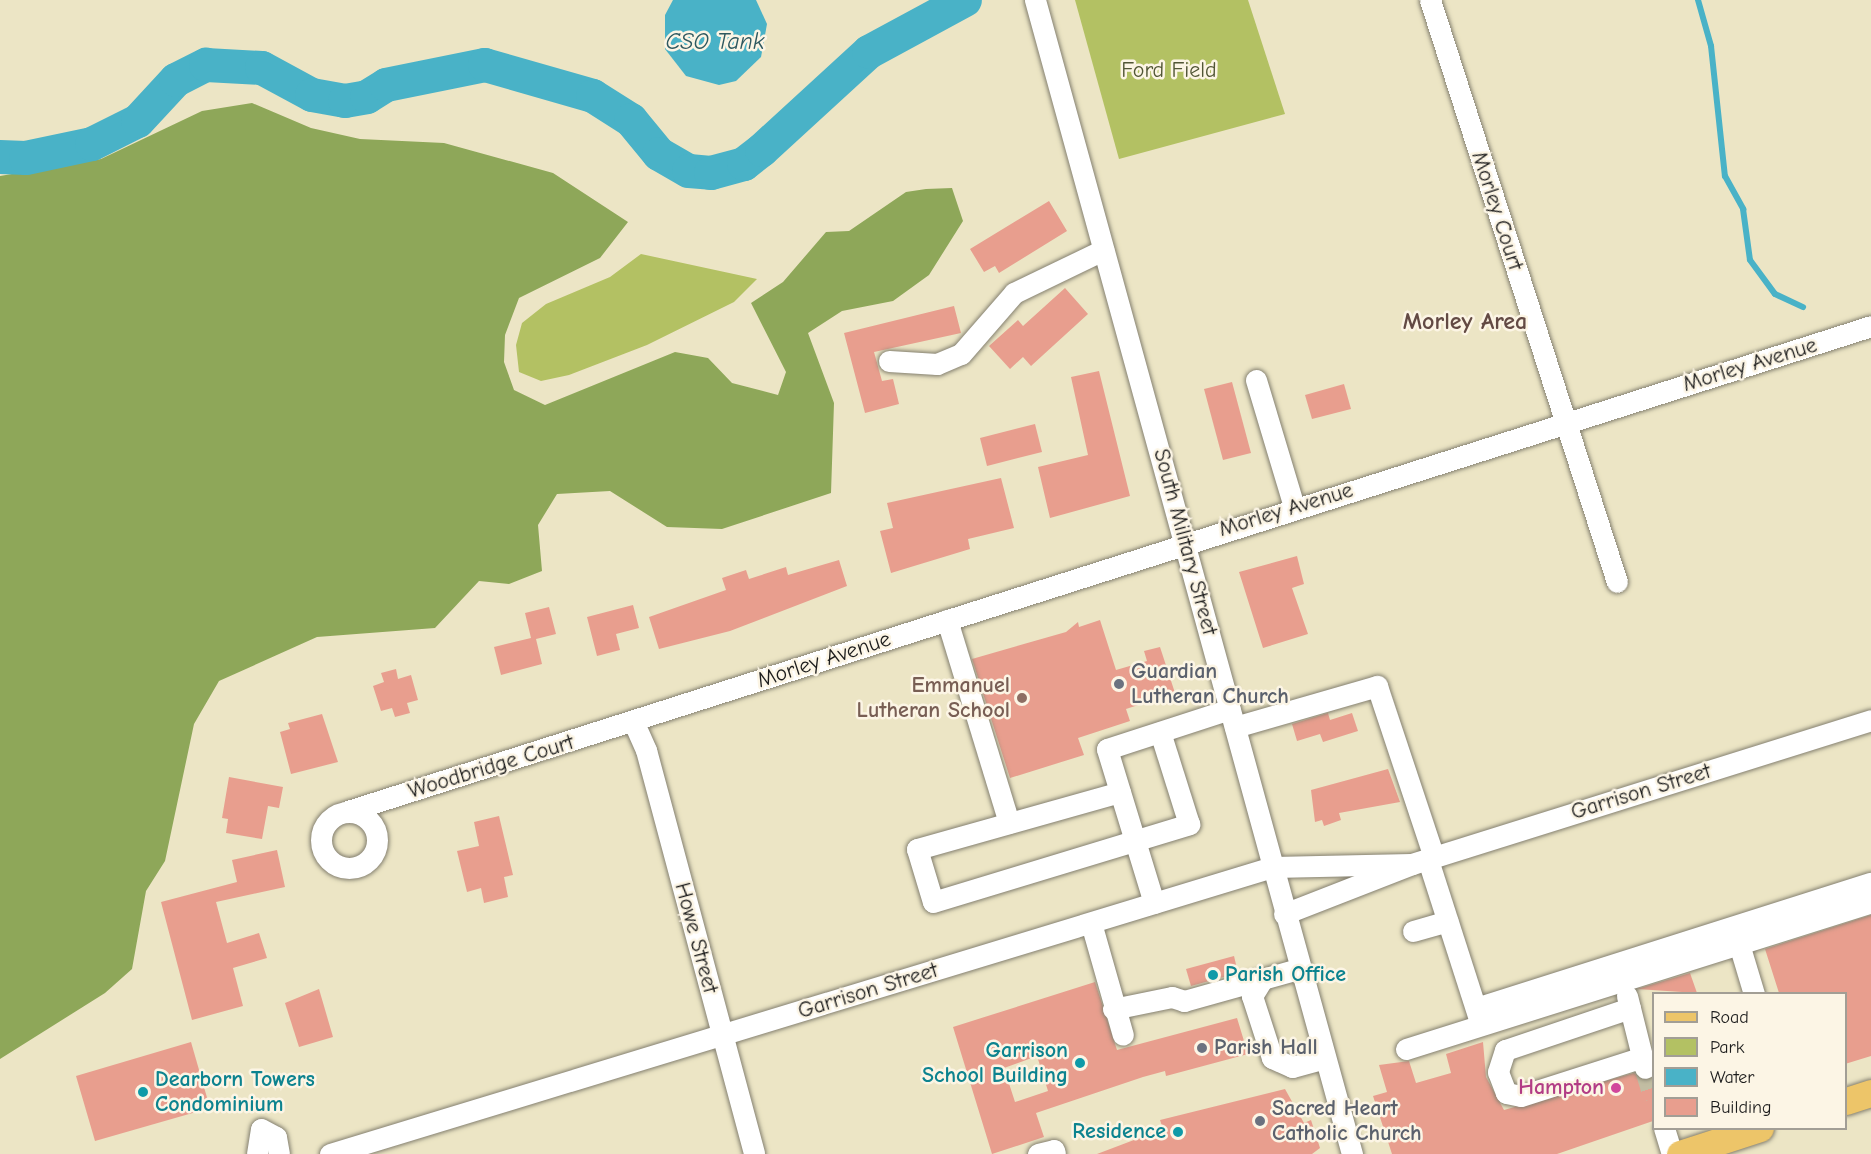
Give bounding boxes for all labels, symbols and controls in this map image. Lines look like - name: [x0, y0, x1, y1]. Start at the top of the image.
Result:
- water label: CSO Tank: [666, 28, 764, 56]
- park label: Ford Field: [1121, 58, 1217, 84]
- street label: Morley Court: [1465, 148, 1529, 274]
- district label: Morley Area: [1403, 308, 1527, 336]
- street label: Morley Avenue: [1680, 332, 1820, 398]
- street label: South Military Street: [1147, 446, 1223, 638]
- street label: Morley Avenue: [1216, 477, 1356, 543]
- street label: Morley Avenue: [754, 626, 894, 694]
- place label: Guardian Lutheran Church: [1131, 658, 1289, 710]
- place label: Emmanuel Lutheran School: [857, 672, 1010, 724]
- marker: Guardian Lutheran Church: [1112, 677, 1126, 691]
- marker: Emmanuel Lutheran School: [1015, 691, 1029, 705]
- street label: Woodbridge Court: [405, 729, 577, 805]
- street label: Garrison Street: [1568, 758, 1714, 826]
- street label: Howe Street: [669, 880, 723, 996]
- street label: Garrison Street: [795, 957, 941, 1025]
- place label: Parish Office: [1225, 962, 1346, 988]
- marker: Parish Office: [1206, 968, 1220, 982]
- legend: [1652, 992, 1847, 1130]
- text: Road: [1710, 1007, 1749, 1028]
- place label: Parish Hall: [1214, 1035, 1318, 1061]
- place label: Garrison School Building: [922, 1037, 1068, 1088]
- text: Park: [1710, 1037, 1744, 1058]
- marker: Parish Hall: [1195, 1041, 1209, 1055]
- marker: Garrison School Building: [1073, 1056, 1087, 1070]
- place label: Dearborn Towers Condominium: [155, 1066, 315, 1118]
- text: Water: [1710, 1067, 1754, 1088]
- place label: Hampton: [1518, 1075, 1604, 1101]
- marker: Hampton: [1609, 1081, 1623, 1095]
- marker: Dearborn Towers Condominium: [136, 1085, 150, 1099]
- place label: Sacred Heart Catholic Church: [1272, 1095, 1422, 1146]
- text: Building: [1710, 1097, 1772, 1118]
- marker: Sacred Heart Catholic Church: [1253, 1114, 1267, 1128]
- place label: Residence: [1072, 1119, 1166, 1145]
- marker: Residence: [1171, 1125, 1185, 1139]

